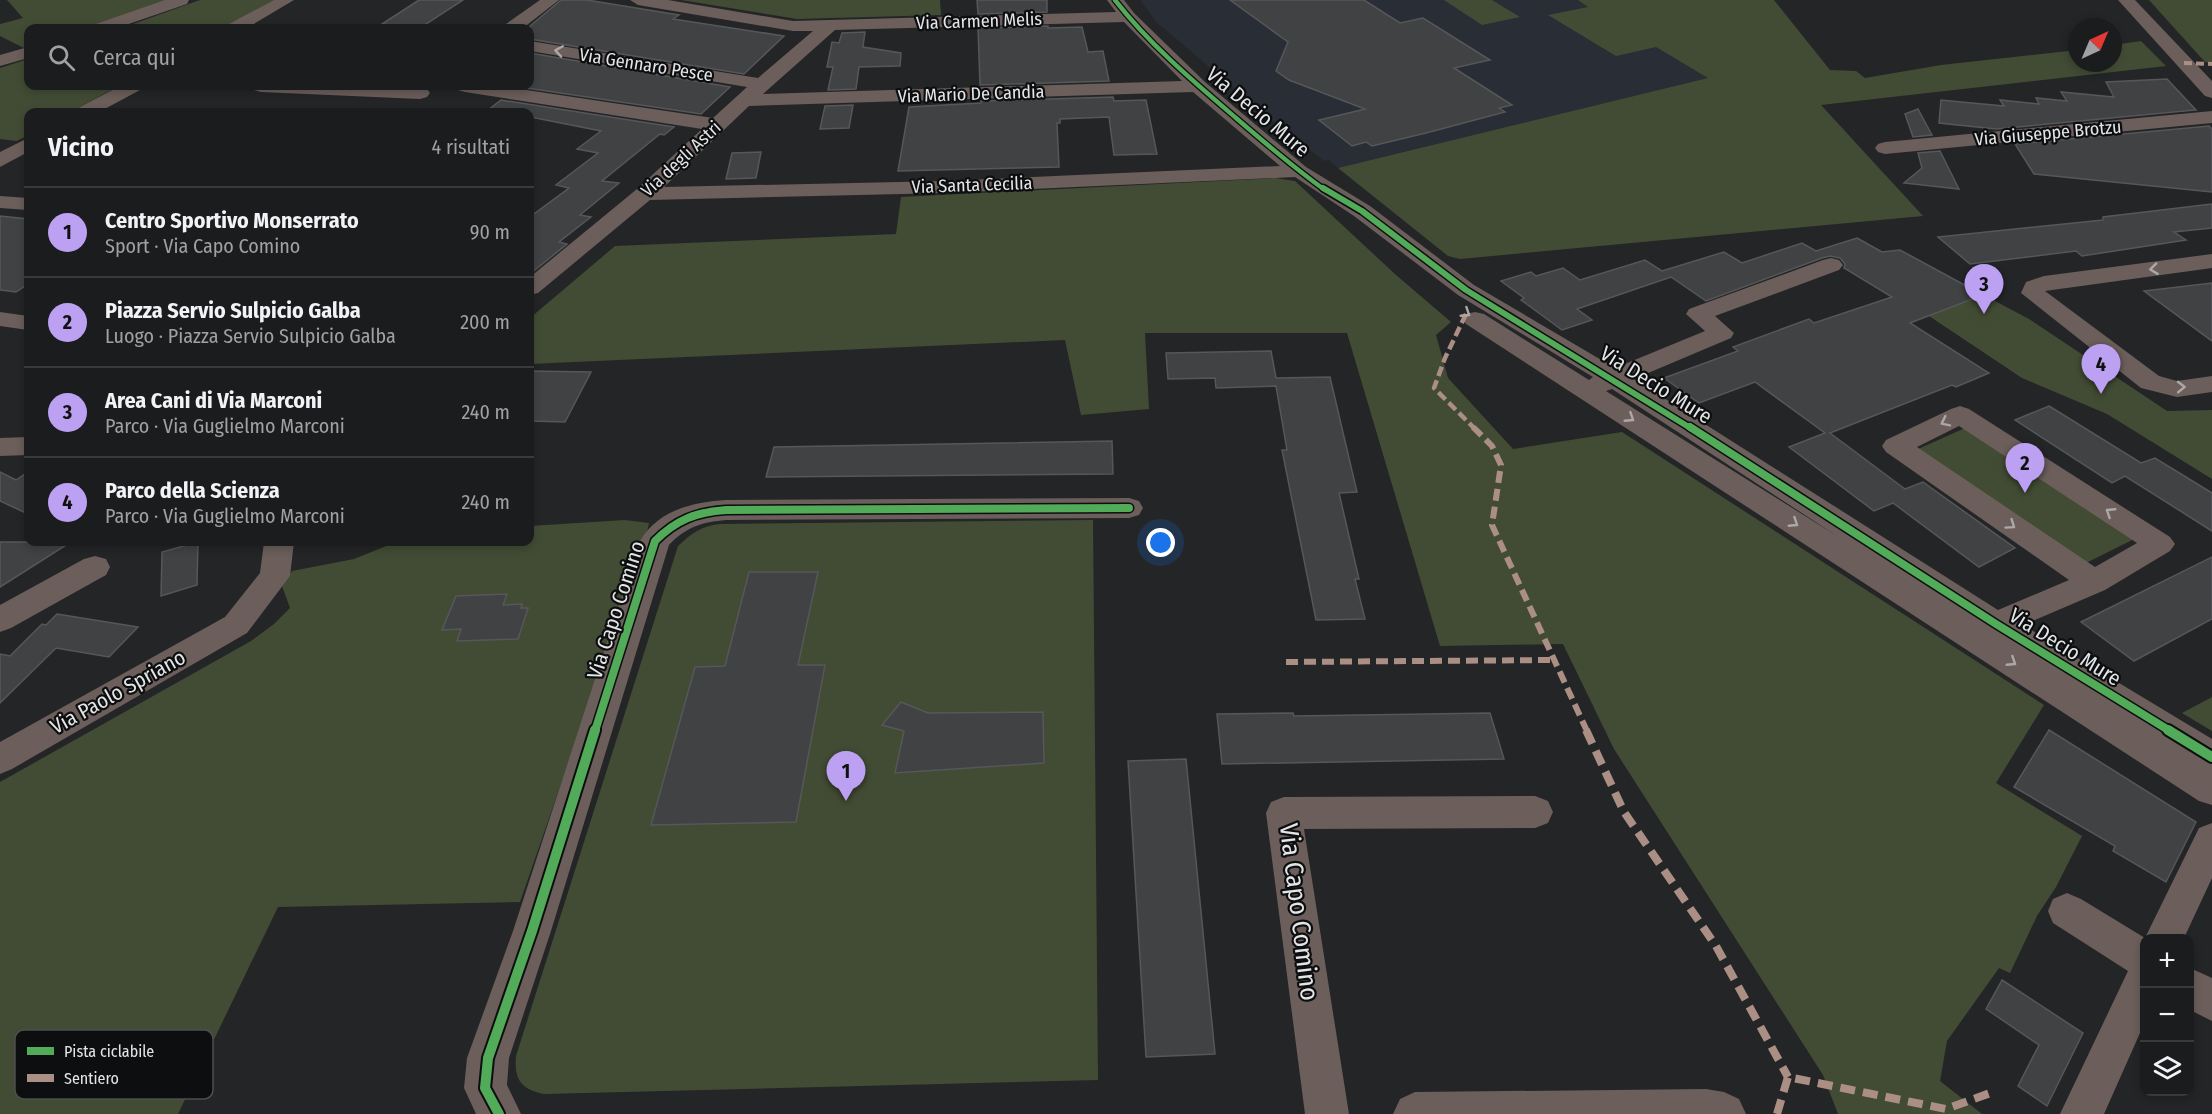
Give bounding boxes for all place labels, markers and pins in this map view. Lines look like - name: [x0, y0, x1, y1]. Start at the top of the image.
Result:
- pin: 3: [1964, 264, 2004, 314]
- pin: 4: [2082, 344, 2120, 394]
- pin: 2: [2006, 444, 2044, 493]
- pin: 1: [826, 752, 866, 801]

